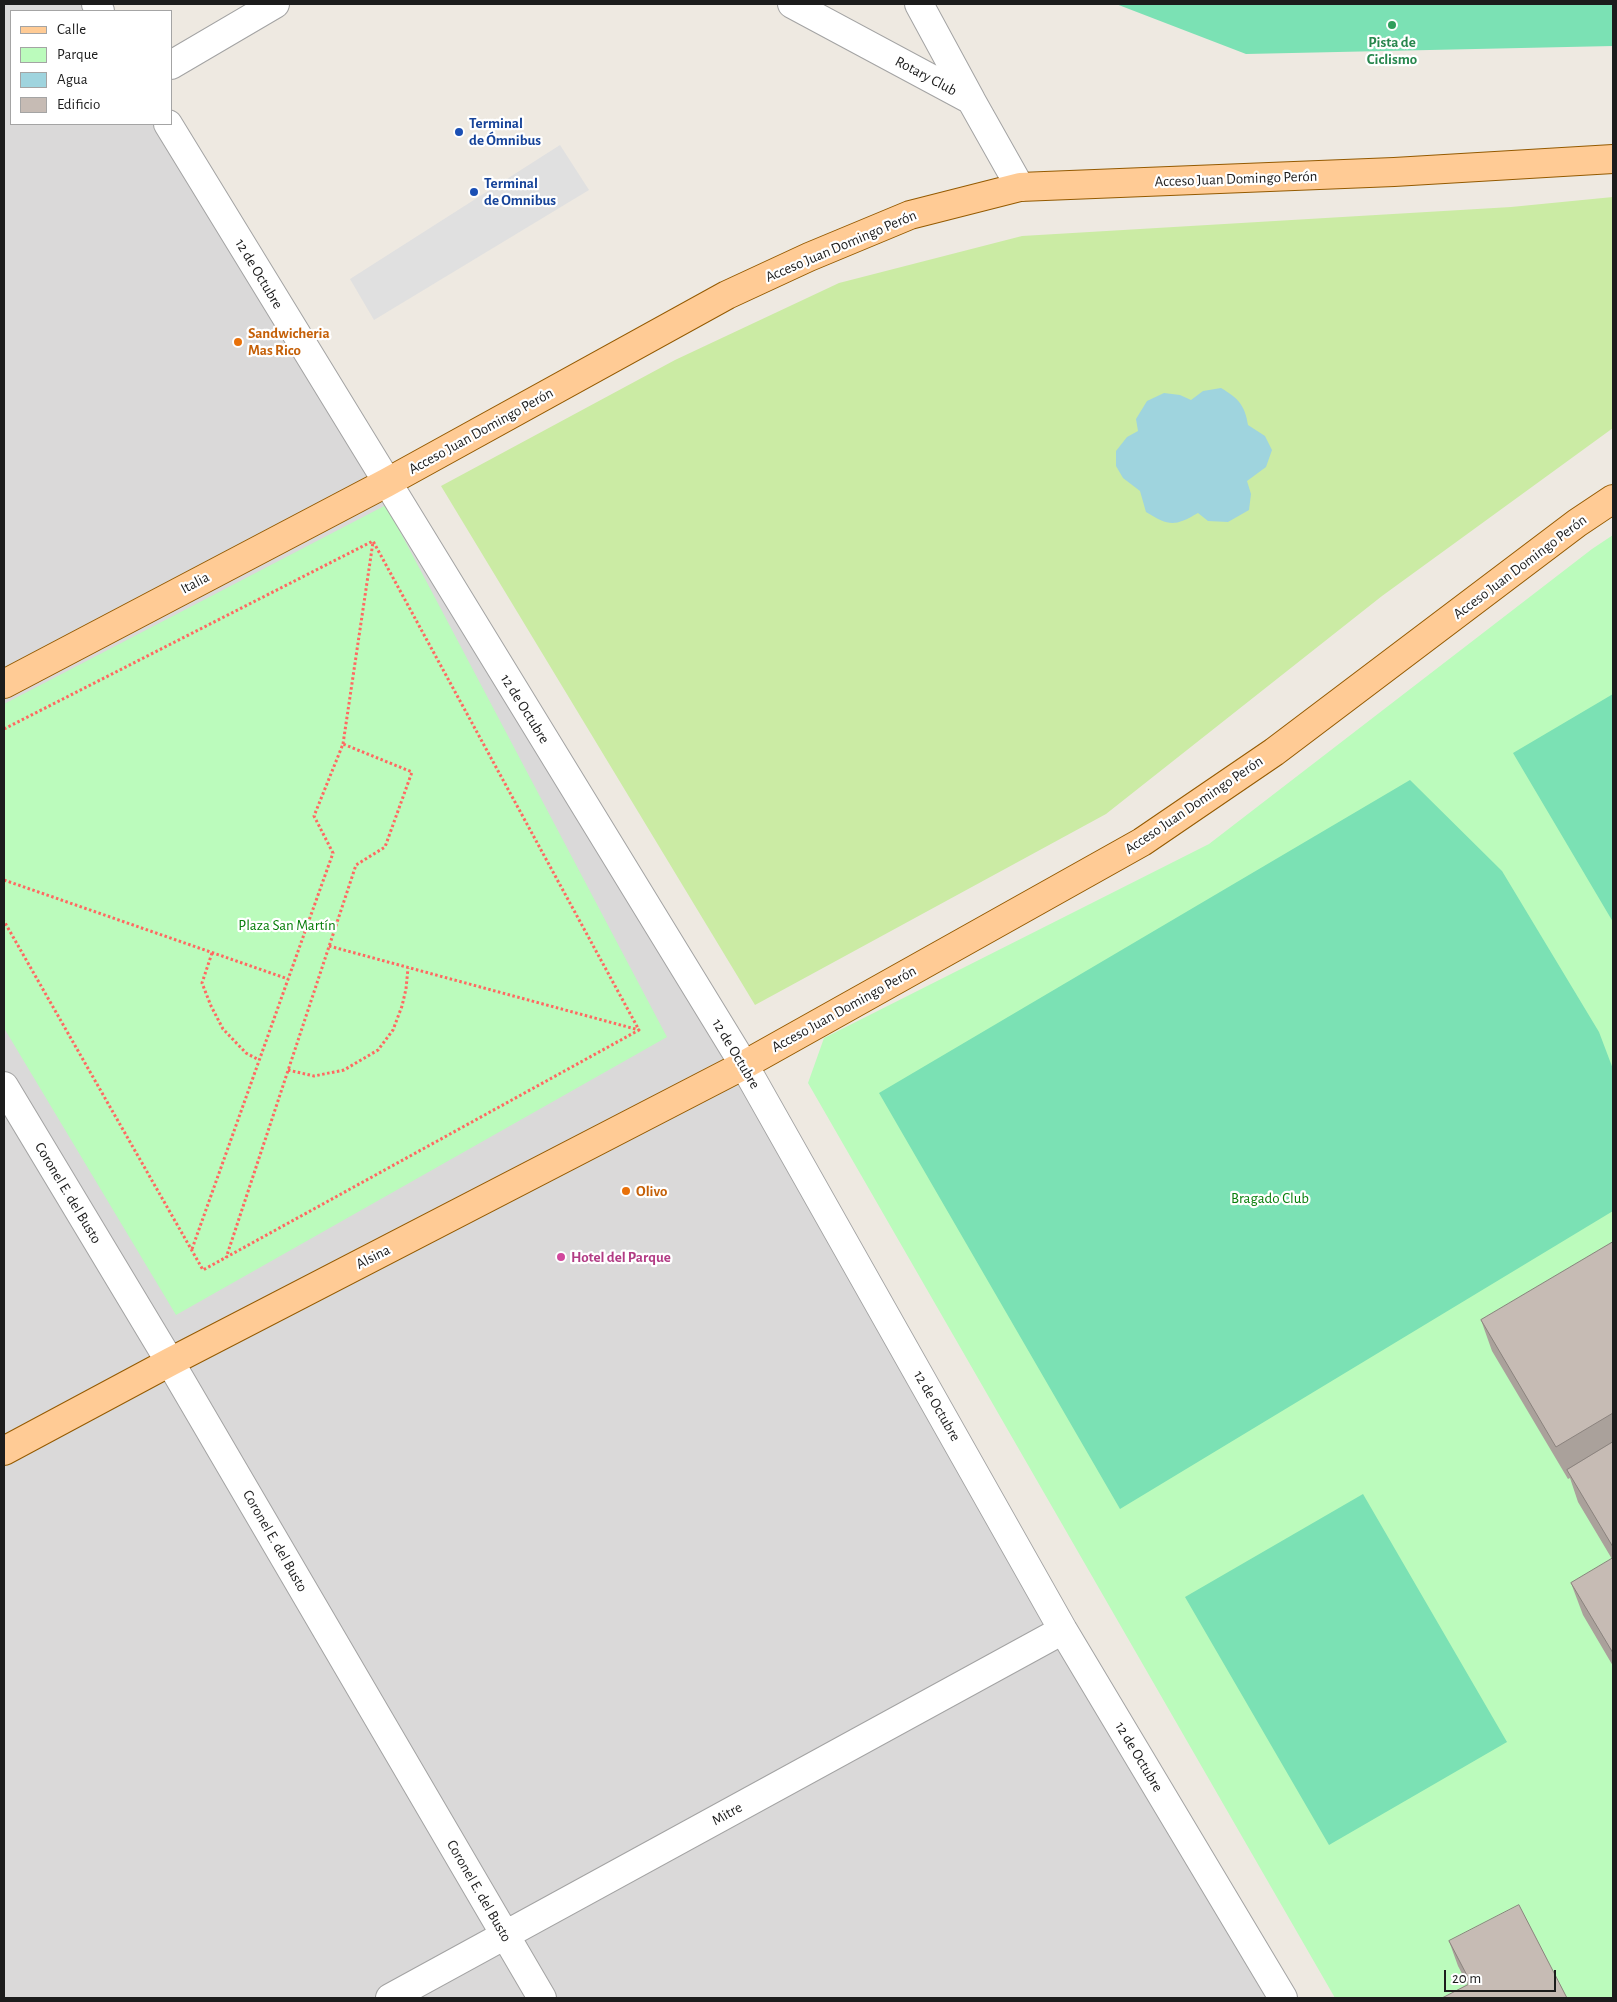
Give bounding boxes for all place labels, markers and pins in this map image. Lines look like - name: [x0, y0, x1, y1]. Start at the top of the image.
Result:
- marker: Pista de Ciclismo: [1386, 19, 1398, 31]
- place label: Pista de Ciclismo: [1367, 33, 1417, 68]
- place label: Terminal de Ómnibus: [469, 114, 541, 149]
- marker: Terminal de Ómnibus: [453, 126, 465, 138]
- place label: Terminal de Omnibus: [484, 174, 556, 209]
- marker: Terminal de Omnibus: [468, 186, 480, 198]
- place label: Sandwicheria Mas Rico: [248, 324, 330, 359]
- marker: Sandwicheria Mas Rico: [232, 336, 244, 348]
- place label: Olivo: [636, 1182, 667, 1200]
- marker: Olivo: [620, 1185, 632, 1197]
- place label: Hotel del Parque: [571, 1248, 671, 1266]
- marker: Hotel del Parque: [555, 1251, 567, 1263]

